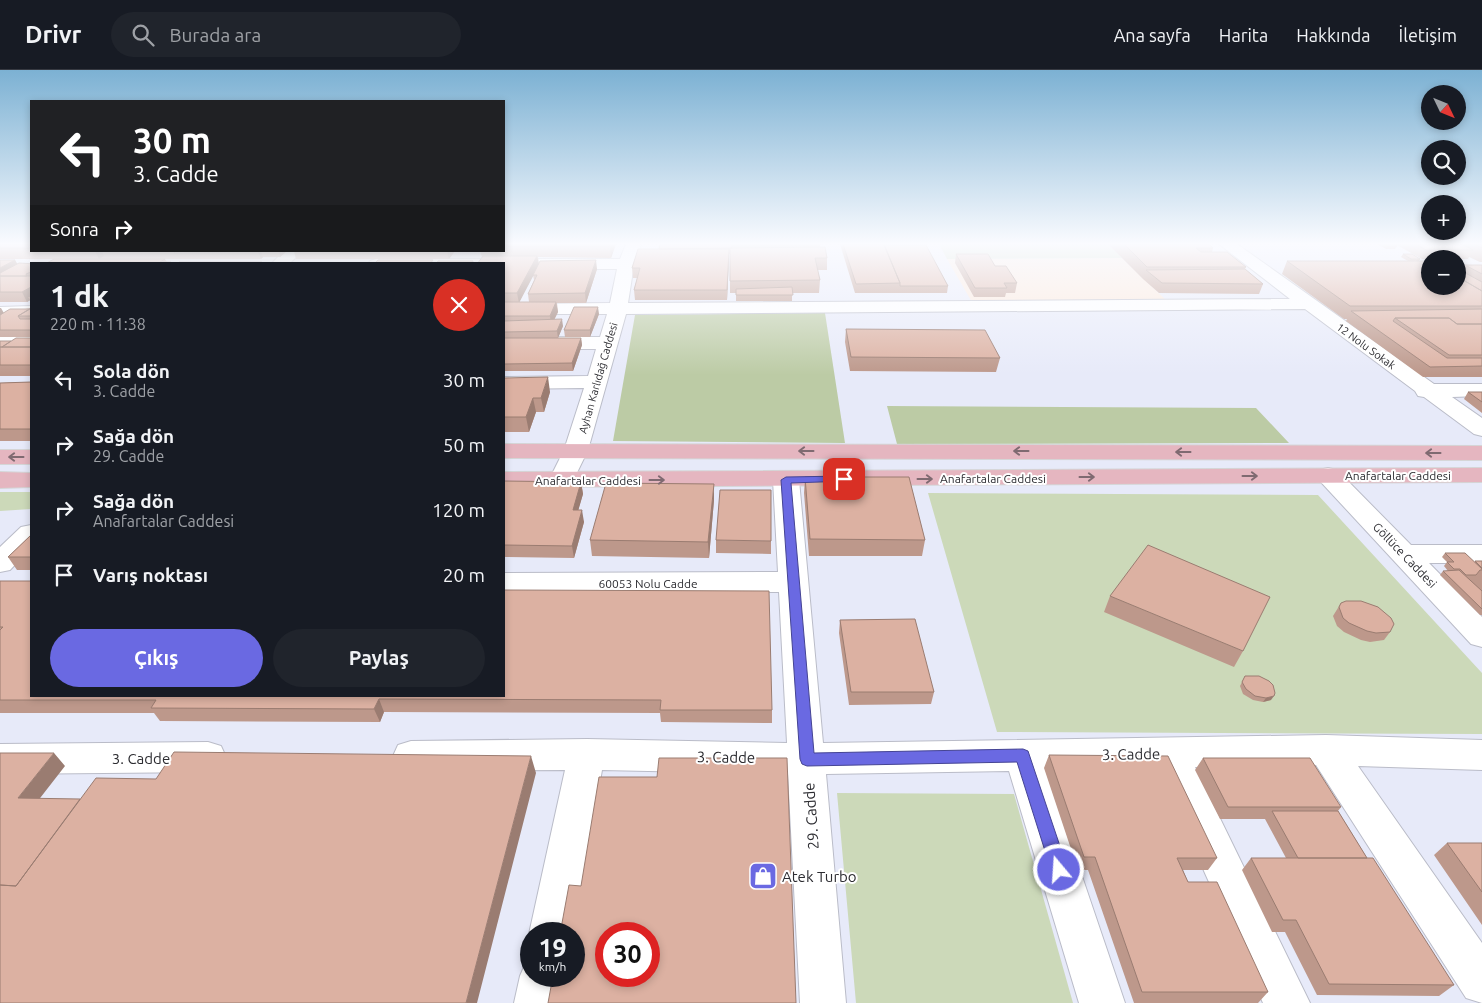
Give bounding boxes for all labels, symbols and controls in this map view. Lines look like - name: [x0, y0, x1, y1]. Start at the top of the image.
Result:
- search box: [111, 12, 461, 57]
- text: Drivr: [25, 21, 81, 48]
- icon: search: [129, 21, 157, 49]
- text: Burada ara: [169, 24, 261, 46]
- text: Ana sayfa: [1114, 25, 1191, 45]
- text: Harita: [1219, 25, 1268, 45]
- text: Hakkında: [1296, 25, 1371, 45]
- text: İletişim: [1399, 25, 1457, 45]
- north arrow: [1421, 85, 1466, 130]
- map controls: [1421, 85, 1466, 295]
- icon: left: [50, 120, 115, 185]
- text: 30 m: [133, 120, 211, 160]
- button: search: [1421, 140, 1466, 185]
- text: 3. Cadde: [133, 161, 219, 186]
- button: +: [1421, 195, 1466, 240]
- icon: right: [109, 215, 137, 243]
- text: Sonra: [50, 218, 99, 240]
- button: −: [1421, 250, 1466, 295]
- text: 1 dk: [50, 279, 109, 313]
- button: close: [433, 279, 485, 331]
- text: 220 m · 11:38: [50, 315, 146, 333]
- street label: Ayhan Karlıdağ Caddesi: [576, 321, 620, 435]
- street label: 12 Nolu Sokak: [1334, 321, 1398, 372]
- text: Sola dön: [93, 360, 170, 382]
- icon: left: [50, 366, 78, 394]
- text: 30 m: [443, 369, 485, 391]
- text: 3. Cadde: [93, 382, 155, 400]
- text: Sağa dön: [93, 425, 174, 447]
- icon: right: [50, 431, 78, 459]
- text: 50 m: [443, 434, 485, 456]
- one-way arrow: [798, 446, 814, 456]
- one-way arrow: [1013, 446, 1030, 456]
- text: 29. Cadde: [93, 447, 164, 465]
- one-way arrow: [1176, 447, 1192, 457]
- one-way arrow: [1426, 448, 1442, 458]
- one-way arrow: [8, 452, 24, 462]
- pin: [823, 458, 865, 500]
- icon: arrive: [830, 465, 858, 493]
- street label: Anafartalar Caddesi: [1345, 469, 1451, 482]
- one-way arrow: [1242, 471, 1258, 481]
- street label: Anafartalar Caddesi: [940, 472, 1046, 485]
- one-way arrow: [1079, 472, 1095, 482]
- street label: Anafartalar Caddesi: [535, 474, 641, 487]
- one-way arrow: [917, 474, 933, 483]
- one-way arrow: [649, 475, 665, 485]
- text: Sağa dön: [93, 490, 174, 512]
- icon: right: [50, 496, 78, 524]
- text: 120 m: [432, 499, 485, 521]
- text: Anafartalar Caddesi: [93, 512, 234, 530]
- street label: Göllüce Caddesi: [1371, 520, 1439, 590]
- icon: arrive: [50, 561, 78, 589]
- text: Varış noktası: [93, 564, 208, 586]
- text: 20 m: [443, 564, 485, 586]
- street label: 60053 Nolu Cadde: [598, 577, 698, 590]
- button: Çıkış: [50, 629, 263, 687]
- button: Paylaş: [273, 629, 485, 687]
- street label: 3. Cadde: [1102, 745, 1160, 763]
- street label: 3. Cadde: [697, 748, 755, 766]
- street label: 3. Cadde: [112, 750, 170, 767]
- street label: 29. Cadde: [800, 782, 822, 850]
- position arrow: [1032, 843, 1084, 895]
- shop icon: Atek Turbo: [748, 861, 778, 891]
- place label: Atek Turbo: [782, 868, 857, 885]
- speed limit sign: 30: [595, 922, 660, 987]
- text: 19: [538, 934, 567, 962]
- text: km/h: [539, 960, 566, 973]

